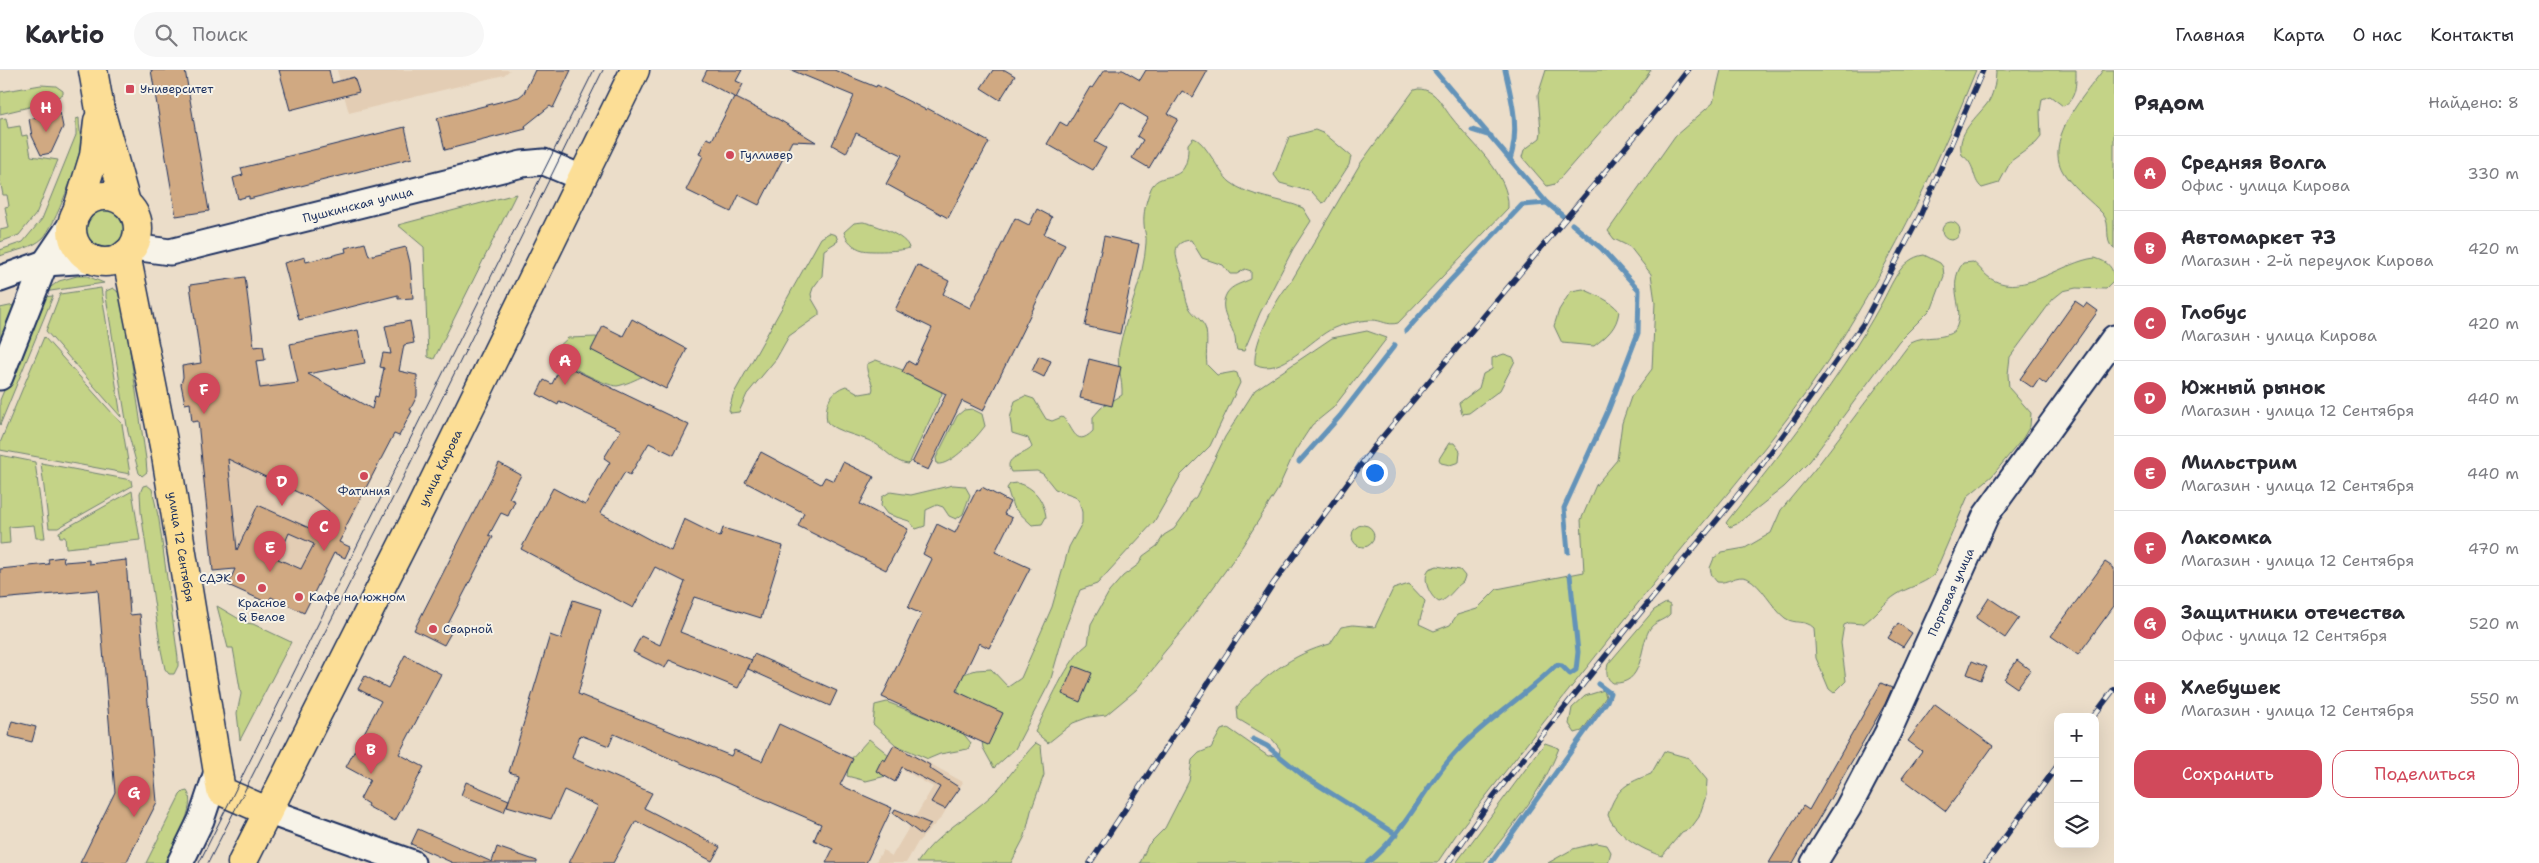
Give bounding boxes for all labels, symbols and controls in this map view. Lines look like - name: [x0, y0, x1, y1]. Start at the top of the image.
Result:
- search box: [134, 12, 484, 57]
- text: Kartio: [25, 19, 104, 51]
- icon: search: [152, 21, 180, 49]
- text: Поиск: [192, 22, 248, 47]
- text: Главная: [2175, 23, 2245, 47]
- text: Карта: [2273, 23, 2325, 47]
- text: О нас: [2353, 23, 2402, 47]
- text: Контакты: [2430, 23, 2514, 47]
- place label: Университет: [140, 81, 214, 97]
- marker: Университет: [124, 83, 136, 95]
- text: Рядом: [2134, 89, 2204, 117]
- pin: H: [30, 91, 62, 132]
- text: Найдено: 8: [2428, 92, 2519, 113]
- place label: Гулливер: [740, 147, 793, 163]
- marker: Гулливер: [724, 149, 736, 161]
- text: Средняя Волга: [2181, 150, 2326, 175]
- text: A: [2144, 163, 2156, 184]
- text: 330 m: [2467, 163, 2519, 184]
- text: Офис · улица Кирова: [2181, 175, 2350, 196]
- street label: Пушкинская улица: [301, 183, 415, 226]
- text: Автомаркет 73: [2181, 225, 2336, 250]
- text: B: [2145, 238, 2155, 259]
- text: 420 m: [2468, 238, 2519, 259]
- text: Магазин · 2-й переулок Кирова: [2181, 250, 2433, 271]
- text: Глобус: [2181, 300, 2247, 325]
- text: C: [2145, 313, 2155, 334]
- text: 420 m: [2468, 313, 2519, 334]
- text: Магазин · улица Кирова: [2181, 325, 2377, 346]
- pin: A: [549, 344, 581, 385]
- pin: F: [188, 373, 220, 414]
- text: Южный рынок: [2181, 375, 2325, 400]
- text: D: [2144, 388, 2156, 409]
- text: 440 m: [2467, 388, 2519, 409]
- text: Магазин · улица 12 Сентября: [2181, 400, 2414, 421]
- street label: улица Кирова: [415, 427, 466, 509]
- text: Мильстрим: [2181, 450, 2297, 475]
- your location: [1362, 460, 1388, 486]
- text: E: [2145, 463, 2155, 484]
- text: 440 m: [2467, 463, 2519, 484]
- pin: D: [266, 465, 298, 506]
- marker: Фатиния: [358, 470, 370, 482]
- text: Магазин · улица 12 Сентября: [2181, 475, 2414, 496]
- place label: Фатиния: [338, 483, 390, 499]
- street label: улица 12 Сентября: [164, 491, 198, 603]
- pin: C: [308, 510, 340, 551]
- text: Лакомка: [2181, 525, 2272, 550]
- pin: E: [254, 531, 286, 572]
- text: F: [2145, 538, 2155, 559]
- text: 470 m: [2468, 538, 2519, 559]
- street label: Портовая улица: [1924, 545, 1978, 639]
- text: Магазин · улица 12 Сентября: [2181, 550, 2414, 571]
- place label: СДЭК: [199, 570, 231, 586]
- marker: СДЭК: [235, 572, 247, 584]
- marker: Красное & Белое: [256, 582, 268, 594]
- place label: Кафе на южном: [309, 589, 405, 605]
- marker: Кафе на южном: [293, 591, 305, 603]
- place label: Красное & Белое: [238, 595, 286, 625]
- text: Защитники отечества: [2181, 600, 2405, 625]
- text: G: [2144, 613, 2156, 634]
- text: 520 m: [2469, 613, 2519, 634]
- place label: Сварной: [443, 621, 493, 637]
- marker: Сварной: [427, 623, 439, 635]
- text: Офис · улица 12 Сентября: [2181, 625, 2387, 646]
- text: Хлебушек: [2181, 675, 2281, 700]
- text: H: [2144, 688, 2156, 709]
- text: 550 m: [2470, 688, 2519, 709]
- text: Магазин · улица 12 Сентября: [2181, 700, 2414, 721]
- map controls: [2054, 713, 2099, 848]
- button: +: [2054, 713, 2099, 758]
- pin: B: [355, 733, 387, 774]
- button: Сохранить: [2134, 750, 2322, 798]
- button: Поделиться: [2332, 750, 2519, 798]
- button: −: [2054, 758, 2099, 803]
- pin: G: [118, 776, 150, 817]
- button: layers: [2054, 803, 2099, 848]

